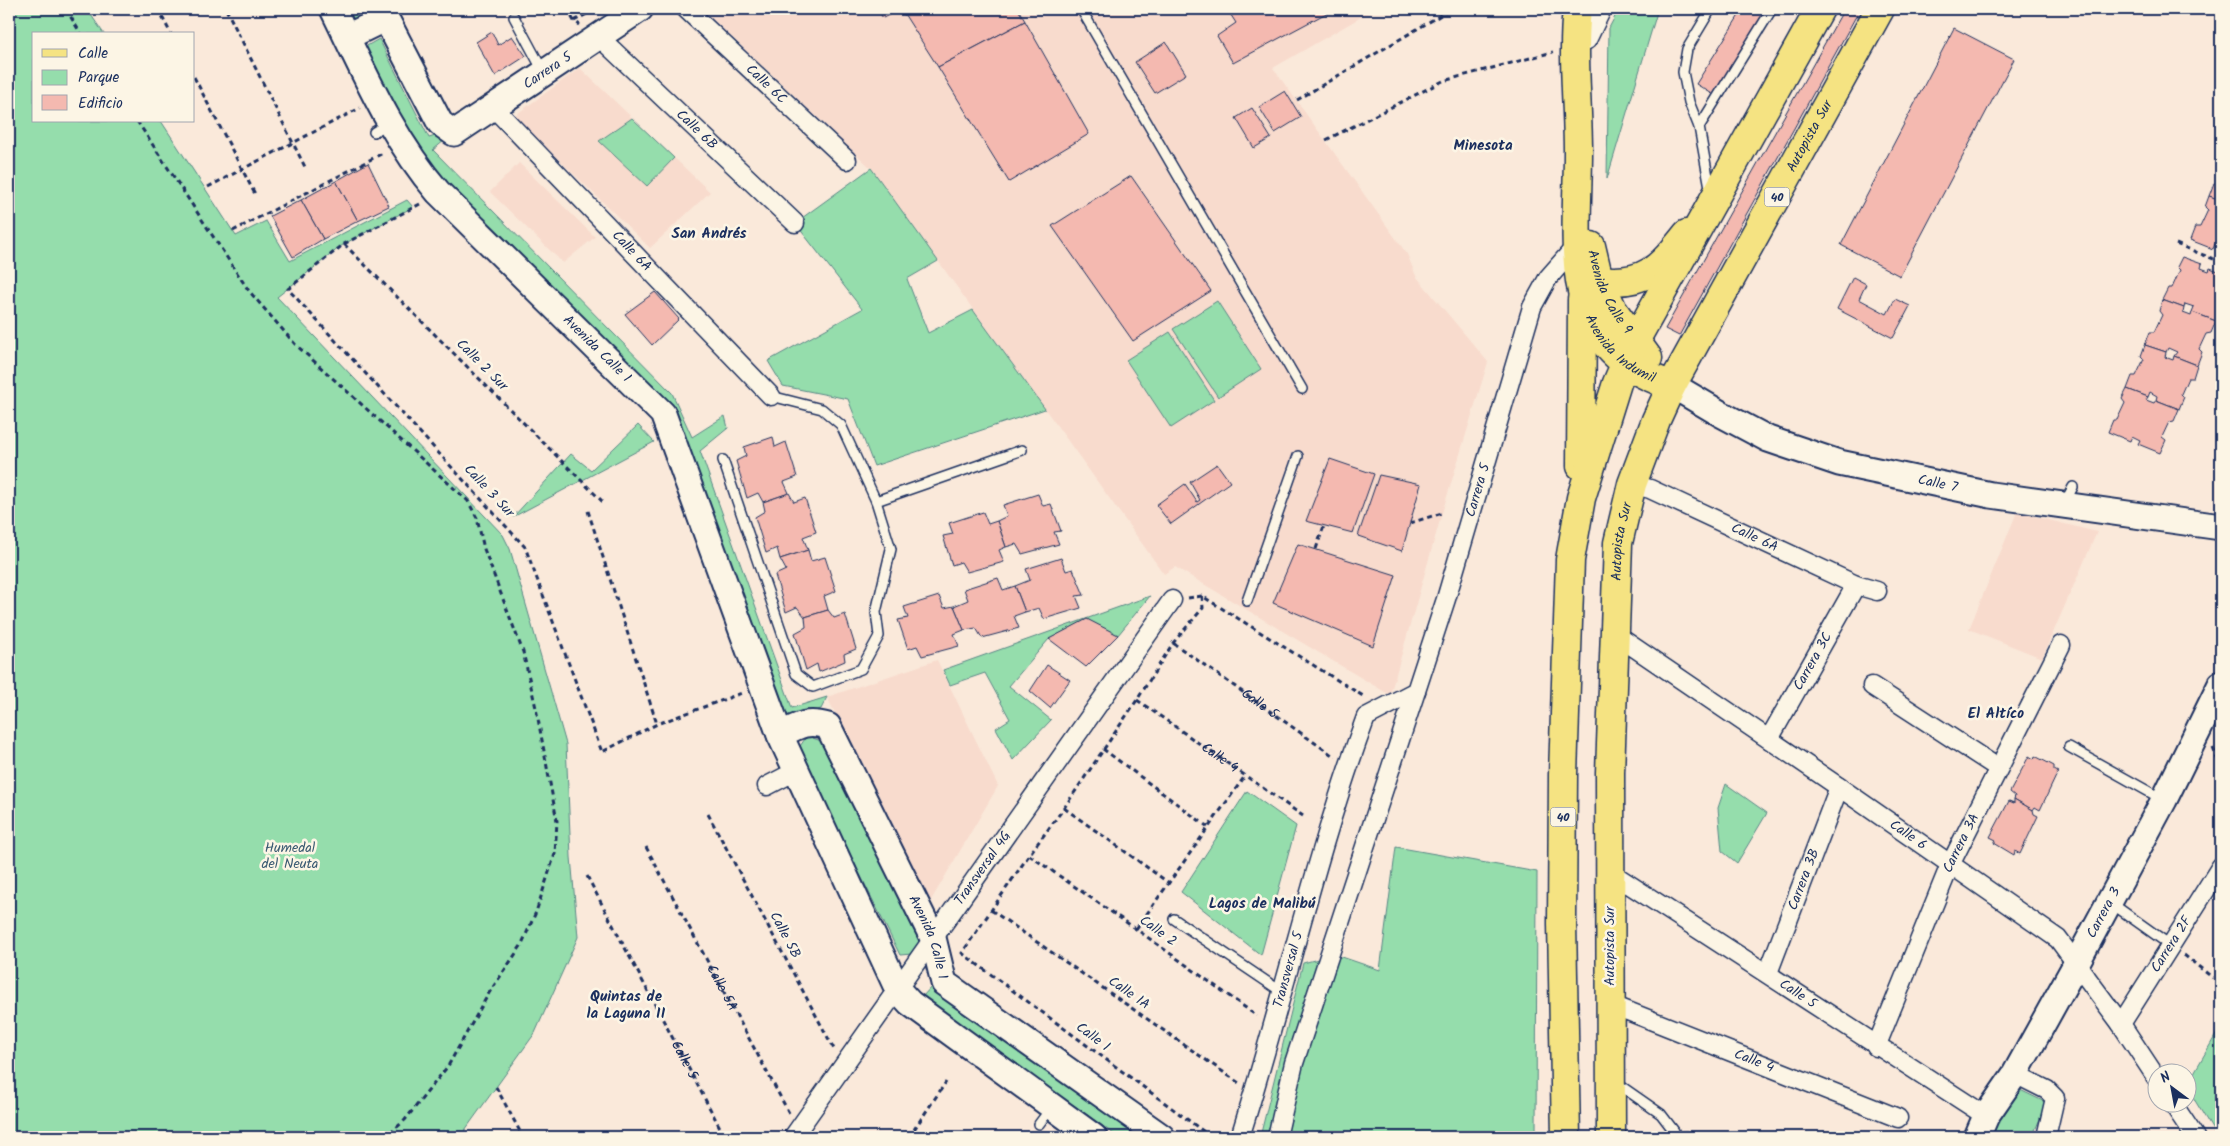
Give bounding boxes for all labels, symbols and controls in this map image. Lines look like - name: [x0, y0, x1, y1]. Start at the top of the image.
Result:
- legend: [32, 32, 195, 122]
- text: Calle: [78, 42, 108, 66]
- street label: Carrera 5: [519, 45, 578, 95]
- street label: Calle 6C: [740, 59, 792, 109]
- text: Parque: [78, 66, 119, 90]
- text: Edificio: [78, 92, 123, 116]
- street label: Autopista Sur: [1781, 95, 1839, 176]
- street label: Calle 6B: [671, 104, 723, 155]
- district label: Minesota: [1453, 134, 1513, 158]
- road number: 40: [1764, 188, 1790, 206]
- district label: San Andrés: [671, 222, 747, 246]
- street label: Calle 6A: [606, 225, 657, 277]
- street label: Avenida Calle 9: [1581, 248, 1638, 339]
- street label: Avenida Calle 1: [558, 310, 636, 388]
- street label: Avenida Indumil: [1579, 311, 1660, 390]
- street label: Calle 2 Sur: [451, 334, 514, 397]
- street label: Calle 3 Sur: [458, 459, 521, 524]
- street label: Carrera 5: [1460, 459, 1497, 520]
- street label: Calle 7: [1916, 469, 1960, 499]
- street label: Autopista Sur: [1606, 499, 1639, 581]
- street label: Calle 6A: [1727, 517, 1782, 558]
- street label: Carrera 3C: [1788, 628, 1838, 695]
- street label: Calle 5: [1236, 683, 1284, 726]
- district label: El Altíco: [1968, 702, 2024, 726]
- street label: Calle 4: [1196, 737, 1243, 779]
- road number: 40: [1550, 808, 1576, 826]
- street label: Carrera 3A: [1937, 810, 1985, 876]
- street label: Calle 6: [1885, 814, 1931, 856]
- street label: Transversal 4G: [949, 826, 1017, 910]
- park label: Humedal del Neuta: [262, 837, 318, 875]
- street label: Carrera 3B: [1782, 846, 1825, 914]
- street label: Carrera 3: [2081, 883, 2126, 942]
- street label: Avenida Calle 1: [902, 891, 954, 982]
- district label: Lagos de Malibú: [1209, 892, 1316, 916]
- street label: Autopista Sur: [1599, 905, 1621, 986]
- street label: Calle 5B: [764, 908, 807, 962]
- street label: Calle 2: [1135, 910, 1181, 952]
- street label: Carrera 2F: [2145, 911, 2198, 977]
- street label: Transversal 5: [1267, 928, 1310, 1010]
- street label: Calle 5A: [700, 961, 743, 1015]
- street label: Calle 1A: [1104, 971, 1154, 1015]
- street label: Calle 5: [1775, 973, 1822, 1015]
- district label: Quintas de la Laguna II: [587, 985, 666, 1026]
- street label: Calle 1: [1071, 1017, 1115, 1057]
- street label: Calle 5: [665, 1036, 704, 1085]
- street label: Calle 4: [1731, 1043, 1778, 1079]
- north arrow: [2148, 1064, 2198, 1114]
- text: N: [2156, 1066, 2175, 1089]

